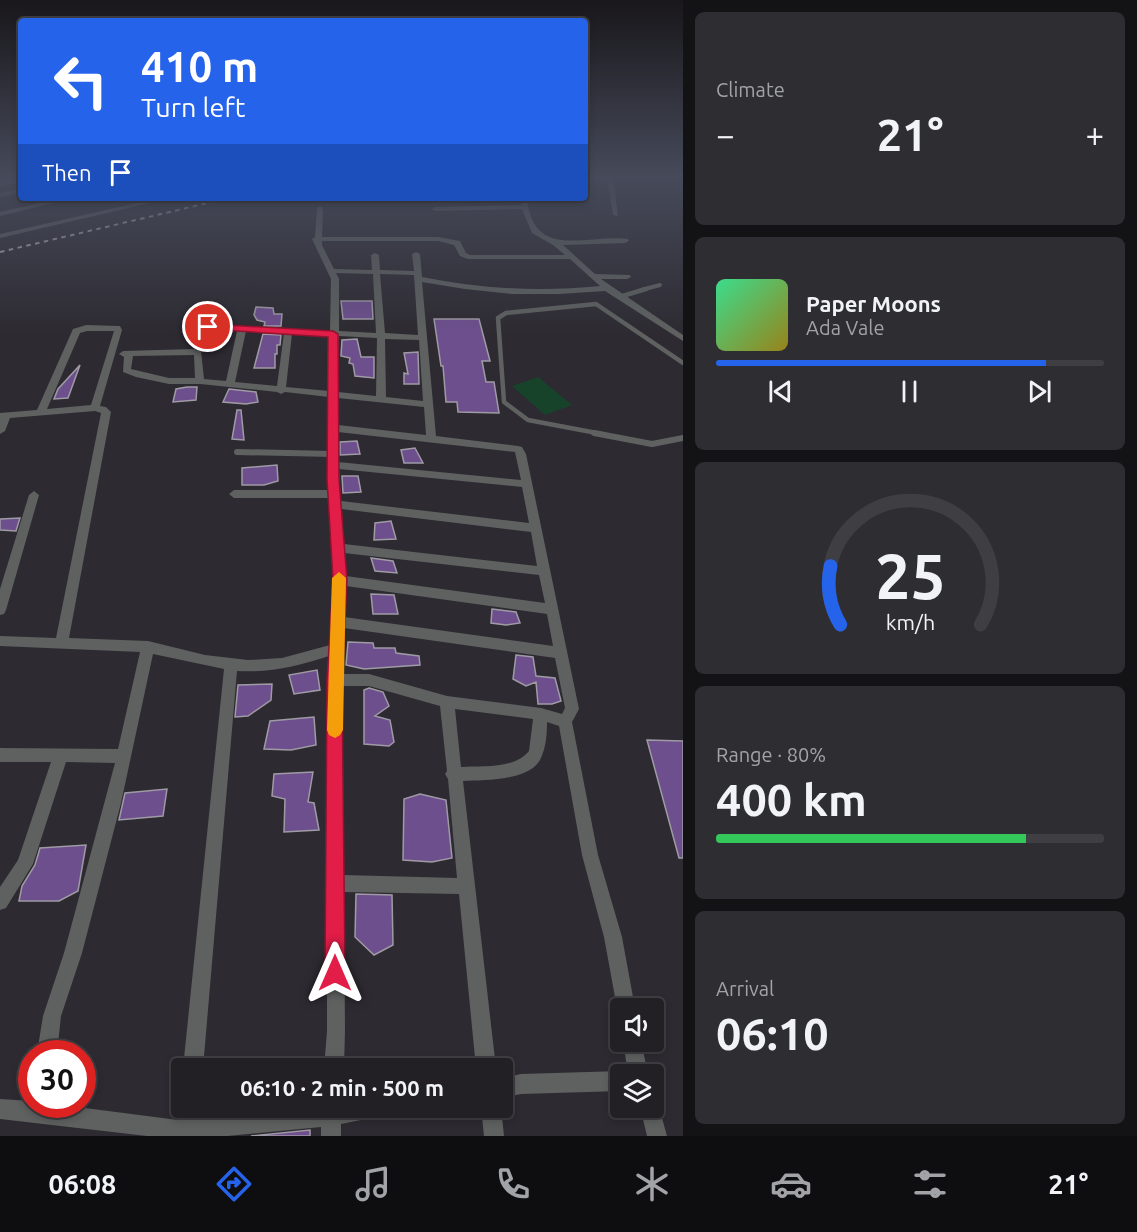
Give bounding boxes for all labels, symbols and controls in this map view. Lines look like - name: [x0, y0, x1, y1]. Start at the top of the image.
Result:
- icon: left: [42, 42, 120, 120]
- text: 410 m: [141, 43, 258, 90]
- text: Climate: [716, 78, 785, 101]
- text: Turn left: [141, 92, 245, 122]
- text: 21°: [877, 109, 943, 160]
- text: −: [716, 116, 735, 153]
- text: +: [1085, 116, 1104, 153]
- icon: arrive: [104, 156, 137, 189]
- text: Then: [42, 160, 92, 185]
- text: Paper Moons: [806, 291, 941, 316]
- pin: [182, 301, 233, 352]
- icon: arrive: [191, 310, 224, 343]
- text: Ada Vale: [806, 316, 884, 339]
- icon: previous: [764, 375, 797, 408]
- icon: pause: [893, 375, 926, 408]
- icon: next: [1023, 375, 1056, 408]
- text: 25: [875, 541, 945, 611]
- text: km/h: [885, 610, 935, 634]
- text: Range · 80%: [716, 743, 826, 766]
- text: 400 km: [716, 774, 867, 825]
- position arrow: [303, 941, 367, 1005]
- text: Arrival: [716, 977, 774, 1000]
- map controls: [610, 998, 664, 1118]
- button: sound: [610, 998, 664, 1052]
- text: 06:10: [716, 1008, 829, 1059]
- speed limit sign: 30: [18, 1040, 96, 1118]
- button: layers: [610, 1064, 664, 1118]
- text: 06:10 · 2 min · 500 m: [240, 1075, 444, 1100]
- icon: directions: [213, 1163, 255, 1205]
- icon: music: [352, 1163, 394, 1205]
- icon: phone: [492, 1163, 534, 1205]
- icon: climate: [631, 1163, 673, 1205]
- icon: car: [770, 1163, 812, 1205]
- icon: filters: [909, 1163, 951, 1205]
- text: 06:08: [49, 1169, 116, 1199]
- text: 21°: [1048, 1169, 1088, 1199]

